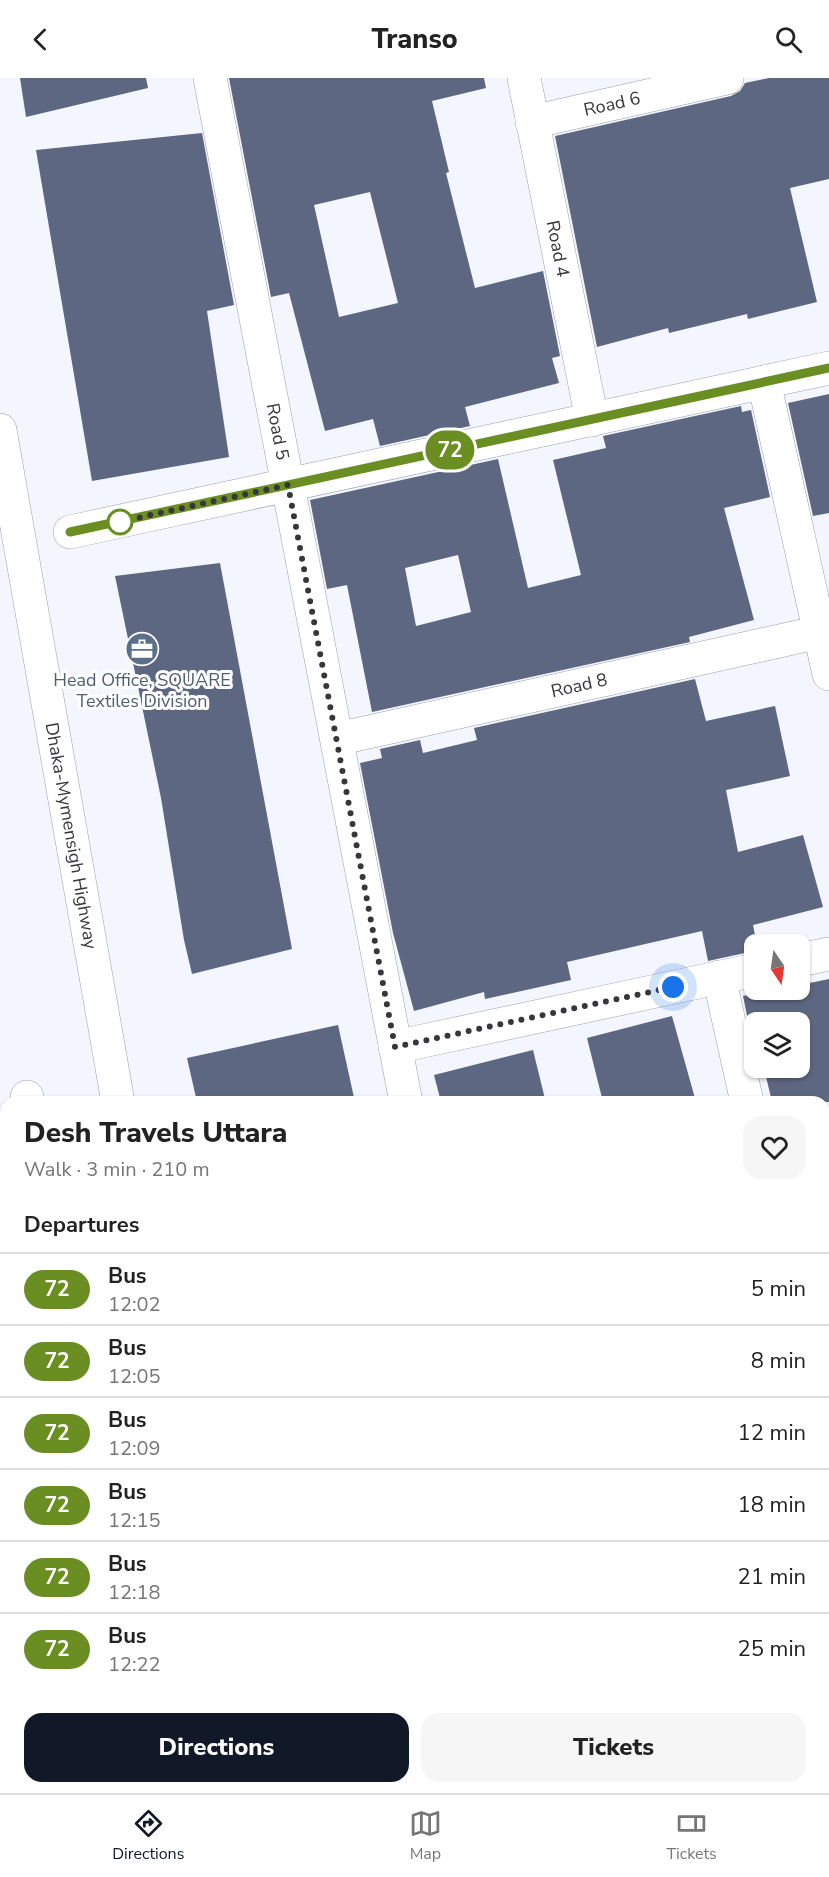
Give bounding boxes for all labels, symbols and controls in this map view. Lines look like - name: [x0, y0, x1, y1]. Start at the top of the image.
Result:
- text: Transo: [371, 21, 458, 58]
- icon: back: [24, 23, 57, 56]
- icon: search: [772, 23, 805, 56]
- street label: Road 6: [581, 86, 643, 122]
- street label: Road 4: [541, 218, 575, 279]
- street label: Road 5: [261, 401, 295, 462]
- line badge: 72: [423, 430, 477, 470]
- text: 72: [437, 436, 463, 464]
- unlabelled marker: [107, 509, 133, 535]
- office icon: Head Office, SQUARE Textiles Division: [124, 631, 160, 667]
- street label: Road 8: [549, 667, 610, 703]
- place label: Head Office, SQUARE Textiles Division: [53, 668, 231, 713]
- street label: Dhaka-Mymensigh Highway: [40, 721, 103, 952]
- north arrow: [744, 934, 810, 1000]
- map controls: [744, 934, 810, 1078]
- your location: [658, 972, 688, 1002]
- button: layers: [744, 1012, 810, 1078]
- text: Desh Travels Uttara: [24, 1114, 287, 1152]
- button: heart: [743, 1116, 806, 1179]
- text: Walk · 3 min · 210 m: [24, 1156, 210, 1183]
- text: Departures: [24, 1210, 139, 1240]
- text: Bus: [108, 1261, 147, 1291]
- text: 5 min: [751, 1274, 806, 1304]
- text: 72: [44, 1275, 70, 1303]
- text: 12:02: [108, 1291, 161, 1318]
- text: Bus: [108, 1333, 147, 1363]
- text: 8 min: [751, 1346, 806, 1376]
- text: 72: [44, 1347, 70, 1375]
- text: 12:05: [108, 1363, 161, 1390]
- text: Bus: [108, 1405, 147, 1435]
- text: 12 min: [738, 1418, 806, 1448]
- text: 72: [44, 1419, 70, 1447]
- text: 12:09: [108, 1435, 161, 1462]
- text: Bus: [108, 1477, 147, 1507]
- text: 18 min: [738, 1490, 806, 1520]
- text: 72: [44, 1491, 70, 1519]
- text: 12:15: [108, 1507, 161, 1534]
- text: Bus: [108, 1549, 147, 1579]
- text: 21 min: [738, 1562, 806, 1592]
- text: 72: [44, 1563, 70, 1591]
- text: 12:18: [108, 1579, 161, 1606]
- text: Bus: [108, 1621, 147, 1651]
- text: 25 min: [738, 1634, 806, 1664]
- text: 72: [44, 1635, 70, 1663]
- text: 12:22: [108, 1651, 161, 1678]
- button: Directions: [24, 1713, 409, 1782]
- button: Tickets: [421, 1713, 806, 1782]
- tab: Directions: [112, 1807, 184, 1865]
- tab: Map: [409, 1807, 442, 1865]
- tab: Tickets: [666, 1807, 717, 1865]

